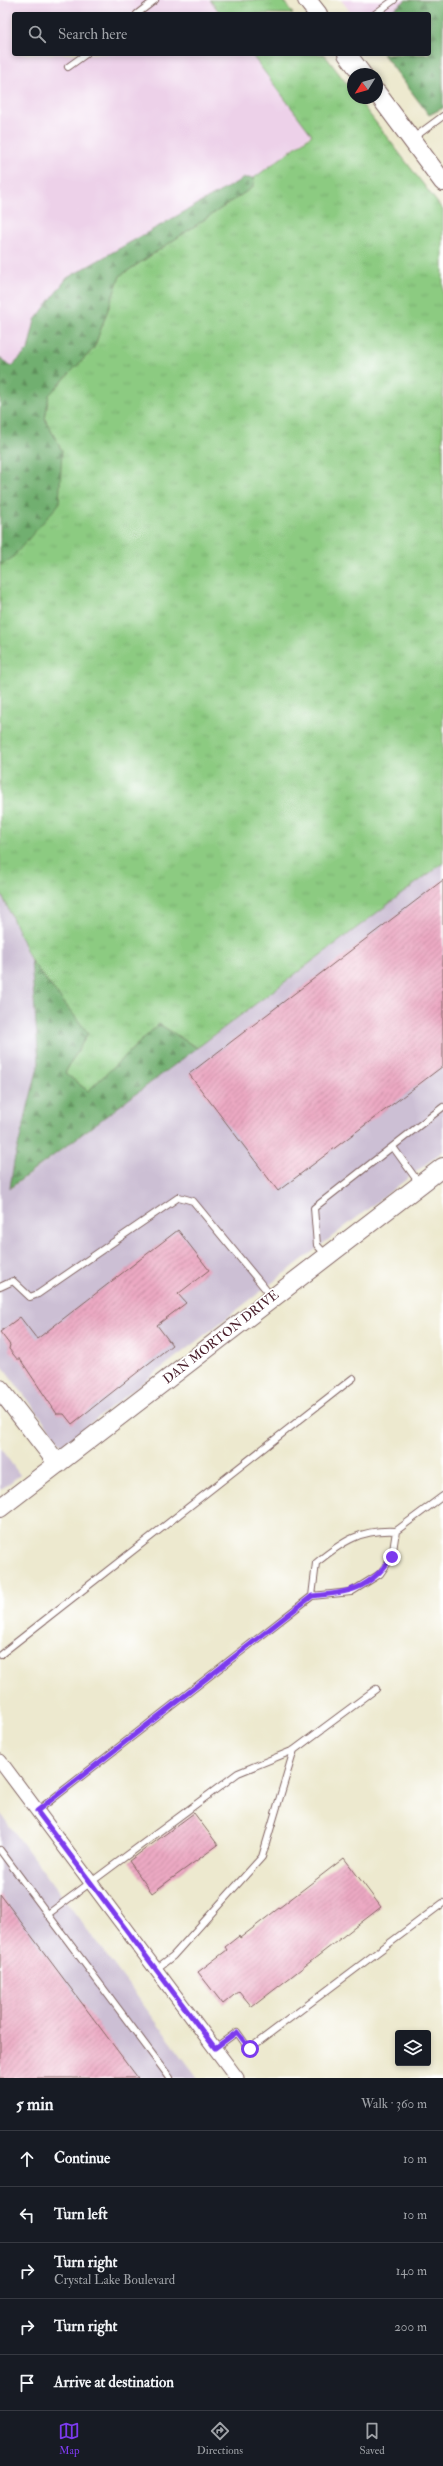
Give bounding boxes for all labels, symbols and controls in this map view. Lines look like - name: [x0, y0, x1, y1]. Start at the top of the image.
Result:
- search box: [12, 12, 431, 56]
- icon: search: [26, 23, 48, 45]
- text: Search here: [58, 25, 127, 44]
- north arrow: [347, 68, 383, 104]
- street label: DAN MORTON DRIVE: [160, 1287, 282, 1387]
- route end: [383, 1548, 401, 1566]
- map controls: [395, 2030, 431, 2066]
- button: layers: [395, 2030, 431, 2066]
- route start: [241, 2040, 259, 2058]
- text: 5 min: [16, 2094, 54, 2115]
- text: Walk · 360 m: [361, 2096, 427, 2112]
- icon: ahead: [16, 2148, 38, 2170]
- text: Continue: [54, 2149, 110, 2168]
- text: 10 m: [403, 2151, 427, 2167]
- icon: left: [16, 2204, 38, 2226]
- text: Turn left: [54, 2205, 108, 2224]
- text: 10 m: [403, 2207, 427, 2223]
- text: Turn right: [54, 2253, 117, 2272]
- icon: right: [16, 2260, 38, 2282]
- text: 140 m: [396, 2263, 427, 2279]
- text: Crystal Lake Boulevard: [54, 2272, 175, 2288]
- icon: right: [16, 2316, 38, 2338]
- text: Turn right: [54, 2317, 117, 2336]
- text: 200 m: [394, 2319, 427, 2335]
- icon: arrive: [16, 2372, 38, 2394]
- text: Arrive at destination: [54, 2373, 174, 2392]
- tab: Map: [58, 2420, 80, 2457]
- tab: Directions: [197, 2420, 243, 2457]
- tab: Saved: [360, 2420, 385, 2457]

